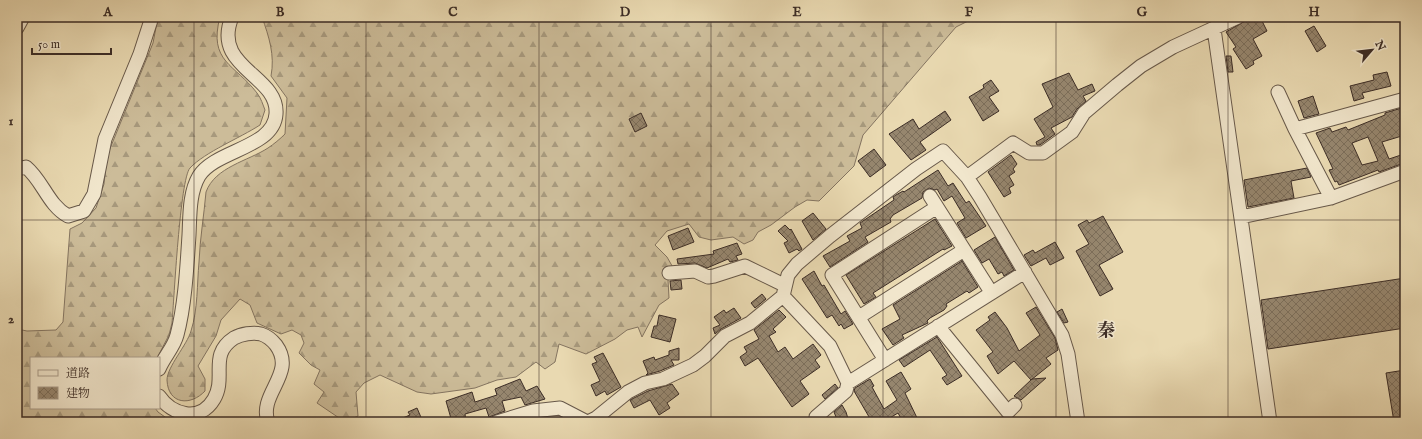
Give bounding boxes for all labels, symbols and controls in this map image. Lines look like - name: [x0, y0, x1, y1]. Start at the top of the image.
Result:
- text: A: [103, 4, 114, 21]
- text: B: [276, 4, 285, 21]
- text: C: [448, 4, 458, 21]
- text: D: [620, 4, 631, 21]
- text: E: [792, 4, 802, 21]
- text: F: [965, 4, 974, 21]
- text: G: [1137, 4, 1148, 21]
- text: H: [1308, 4, 1320, 21]
- scale bar: [32, 30, 111, 56]
- north arrow: [1352, 30, 1392, 70]
- text: 50 m: [38, 37, 60, 52]
- text: N: [1371, 37, 1389, 54]
- text: 1: [9, 113, 14, 130]
- text: 2: [8, 311, 14, 328]
- district label: 秦: [1097, 320, 1115, 343]
- legend: [30, 357, 160, 409]
- text: 道路: [66, 366, 90, 381]
- text: 建物: [66, 386, 90, 401]

